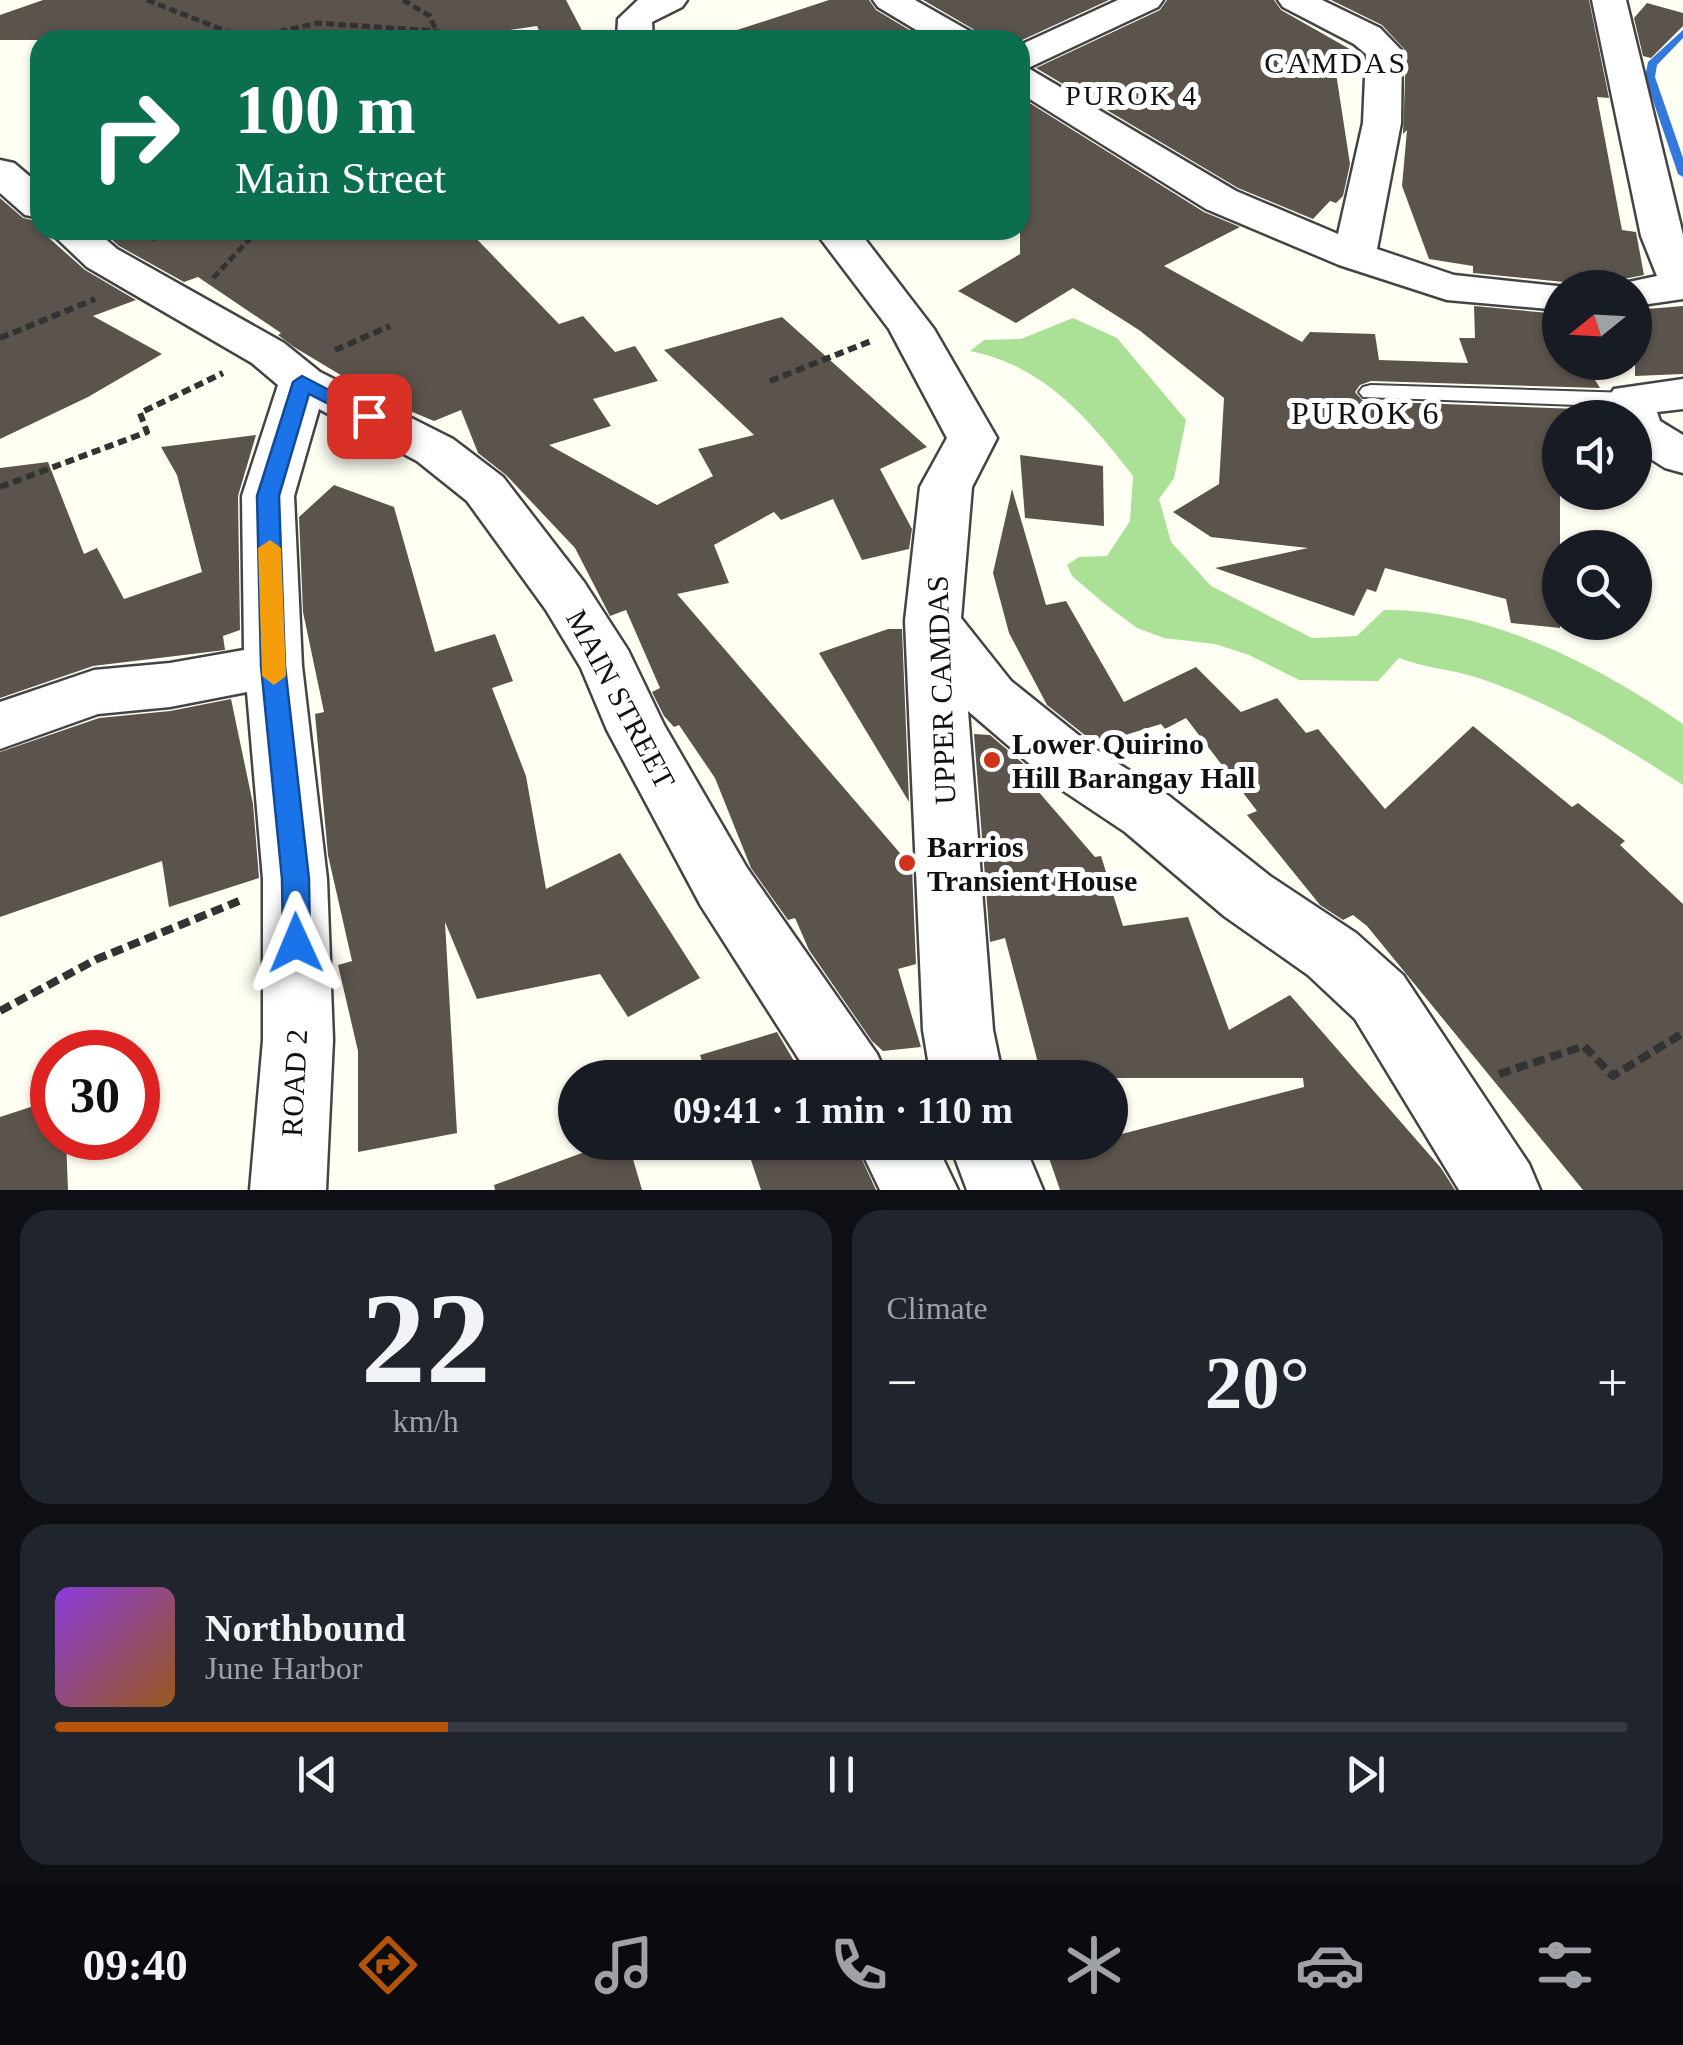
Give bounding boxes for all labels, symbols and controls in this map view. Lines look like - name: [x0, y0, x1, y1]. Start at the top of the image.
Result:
- district label: CAMDAS: [1264, 46, 1408, 79]
- icon: right: [70, 70, 200, 200]
- text: 100 m: [235, 71, 416, 148]
- district label: PUROK 4: [1065, 80, 1199, 111]
- text: Main Street: [235, 153, 446, 203]
- north arrow: [1542, 270, 1652, 380]
- map controls: [1542, 270, 1652, 640]
- pin: [327, 374, 412, 459]
- icon: arrive: [342, 389, 397, 444]
- district label: PUROK 6: [1291, 395, 1441, 431]
- button: sound: [1542, 400, 1652, 510]
- button: search: [1542, 530, 1652, 640]
- street label: UPPER CAMDAS: [921, 575, 961, 805]
- street label: MAIN STREET: [560, 604, 682, 794]
- place label: Lower Quirino Hill Barangay Hall: [1012, 727, 1255, 794]
- marker: Lower Quirino Hill Barangay Hall: [981, 749, 1003, 771]
- place label: Barrios Transient House: [927, 830, 1137, 897]
- marker: Barrios Transient House: [896, 852, 918, 874]
- position arrow: [244, 891, 348, 995]
- street label: ROAD 2: [275, 1028, 313, 1138]
- speed limit sign: 30: [30, 1030, 160, 1160]
- text: 09:41 · 1 min · 110 m: [673, 1089, 1013, 1131]
- text: 22: [361, 1266, 491, 1410]
- text: Climate: [887, 1290, 988, 1326]
- text: 20°: [1205, 1341, 1310, 1424]
- text: −: [887, 1352, 918, 1413]
- text: +: [1597, 1352, 1628, 1413]
- text: km/h: [393, 1403, 459, 1439]
- text: Northbound: [205, 1607, 406, 1649]
- text: June Harbor: [205, 1650, 362, 1686]
- icon: previous: [290, 1747, 345, 1802]
- icon: pause: [814, 1747, 869, 1802]
- icon: next: [1338, 1747, 1393, 1802]
- icon: directions: [353, 1930, 423, 2000]
- icon: music: [589, 1930, 659, 2000]
- icon: phone: [824, 1930, 894, 2000]
- icon: climate: [1059, 1930, 1129, 2000]
- icon: car: [1295, 1930, 1365, 2000]
- icon: filters: [1530, 1930, 1600, 2000]
- text: 09:40: [83, 1940, 188, 1990]

